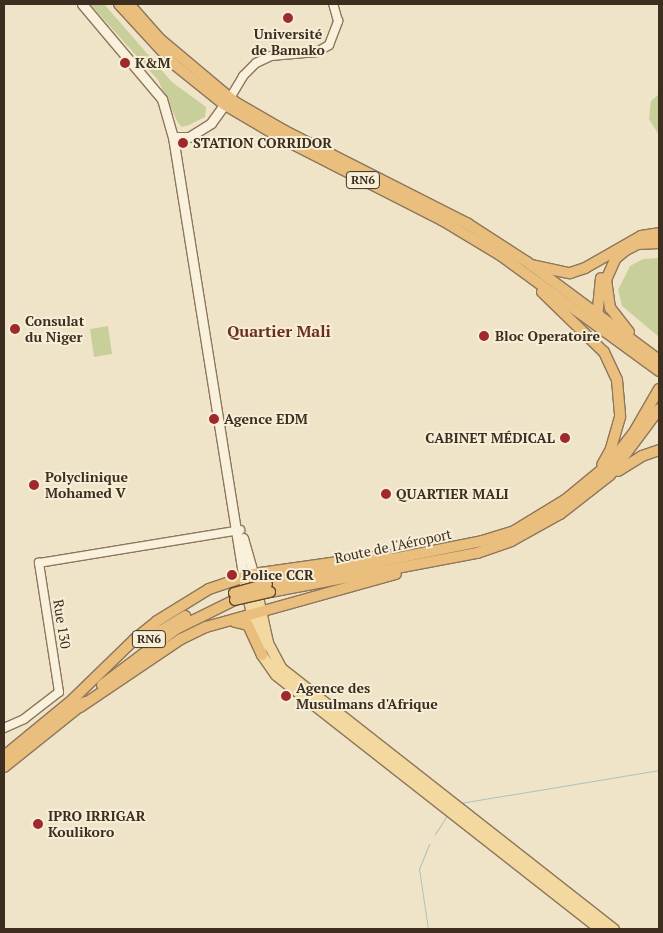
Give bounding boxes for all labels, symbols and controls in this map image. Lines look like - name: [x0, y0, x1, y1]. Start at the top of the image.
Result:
- marker: Université de Bamako: [282, 12, 294, 24]
- place label: Université de Bamako: [251, 26, 325, 58]
- place label: K&M: [135, 55, 171, 71]
- marker: K&M: [119, 57, 131, 69]
- place label: STATION CORRIDOR: [193, 135, 332, 151]
- marker: STATION CORRIDOR: [177, 137, 189, 149]
- road number: RN6: [346, 170, 380, 190]
- place label: Consulat du Niger: [25, 313, 84, 346]
- district label: Quartier Mali: [227, 321, 331, 341]
- marker: Consulat du Niger: [9, 323, 21, 335]
- place label: Bloc Operatoire: [495, 328, 600, 344]
- marker: Bloc Operatoire: [477, 329, 491, 343]
- place label: Agence EDM: [224, 411, 308, 427]
- marker: Agence EDM: [208, 413, 220, 425]
- place label: CABINET MÉDICAL: [425, 430, 555, 446]
- marker: CABINET MÉDICAL: [559, 432, 571, 444]
- place label: Polyclinique Mohamed V: [45, 469, 128, 502]
- marker: Polyclinique Mohamed V: [27, 478, 41, 492]
- place label: QUARTIER MALI: [396, 486, 509, 502]
- marker: QUARTIER MALI: [380, 488, 392, 500]
- street label: Route de l'Aéroport: [333, 525, 453, 567]
- place label: Police CCR: [242, 567, 314, 583]
- marker: Police CCR: [226, 569, 238, 581]
- street label: Rue 130: [50, 598, 74, 650]
- road number: RN6: [132, 630, 166, 648]
- place label: Agence des Musulmans d'Afrique: [296, 680, 438, 712]
- marker: Agence des Musulmans d'Afrique: [280, 690, 292, 702]
- place label: IPRO IRRIGAR Koulikoro: [48, 808, 146, 840]
- marker: IPRO IRRIGAR Koulikoro: [32, 818, 44, 830]

